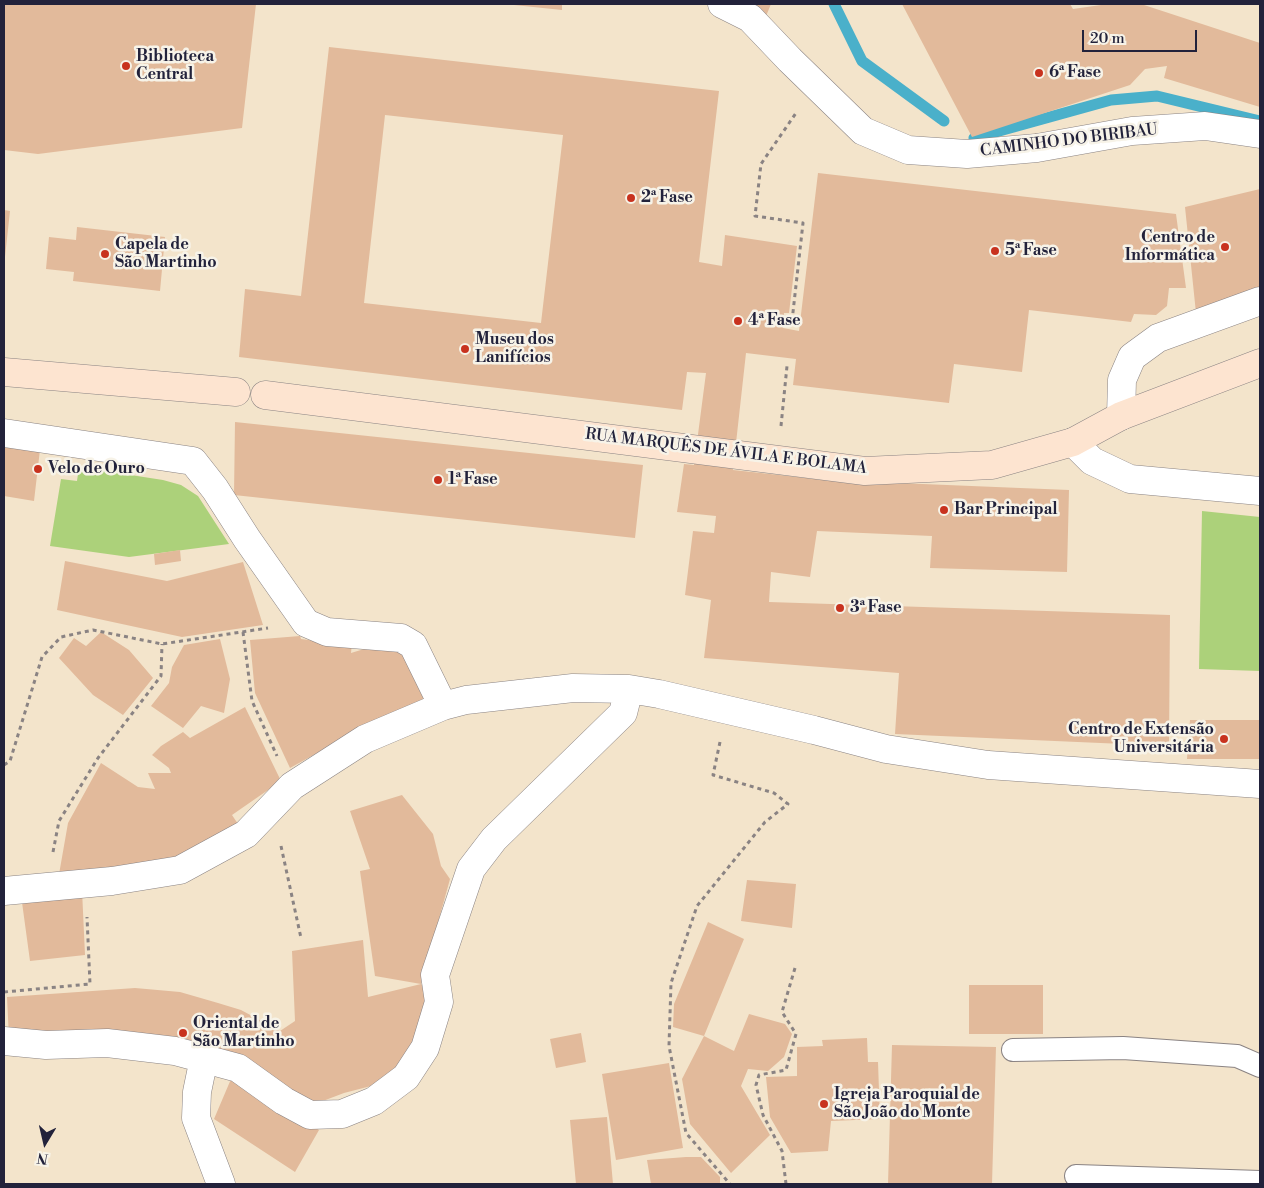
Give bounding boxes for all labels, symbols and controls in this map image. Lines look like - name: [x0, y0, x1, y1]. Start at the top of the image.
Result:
- scale bar: [1084, 20, 1199, 52]
- text: 20 m: [1090, 29, 1125, 48]
- place label: Biblioteca Central: [136, 47, 214, 85]
- marker: Biblioteca Central: [120, 60, 132, 72]
- place label: 6ª Fase: [1049, 63, 1101, 83]
- marker: 6ª Fase: [1033, 67, 1045, 79]
- street label: CAMINHO DO BIRIBAU: [979, 121, 1159, 161]
- place label: 2ª Fase: [641, 188, 693, 208]
- marker: 2ª Fase: [625, 192, 637, 204]
- place label: Centro de Informática: [1125, 228, 1215, 266]
- place label: Capela de São Martinho: [115, 235, 217, 273]
- place label: 5ª Fase: [1005, 241, 1057, 261]
- marker: Centro de Informática: [1219, 241, 1231, 253]
- marker: 5ª Fase: [989, 245, 1001, 257]
- marker: Capela de São Martinho: [99, 248, 111, 260]
- place label: 4ª Fase: [748, 311, 801, 331]
- marker: 4ª Fase: [732, 315, 744, 327]
- place label: Museu dos Lanifícios: [475, 330, 554, 368]
- marker: Museu dos Lanifícios: [459, 343, 471, 355]
- street label: RUA MARQUÊS DE ÁVILA E BOLAMA: [584, 425, 868, 479]
- place label: Velo de Ouro: [48, 459, 145, 479]
- marker: Velo de Ouro: [32, 463, 44, 475]
- place label: 1ª Fase: [448, 470, 498, 490]
- marker: 1ª Fase: [432, 474, 444, 486]
- place label: Bar Principal: [954, 500, 1058, 520]
- marker: Bar Principal: [938, 504, 950, 516]
- place label: 3ª Fase: [850, 598, 902, 618]
- marker: 3ª Fase: [834, 602, 846, 614]
- place label: Centro de Extensão Universitária: [1068, 720, 1214, 758]
- marker: Centro de Extensão Universitária: [1218, 733, 1230, 745]
- place label: Oriental de São Martinho: [193, 1014, 295, 1052]
- marker: Oriental de São Martinho: [177, 1027, 189, 1039]
- place label: Igreja Paroquial de São João do Monte: [834, 1085, 980, 1123]
- marker: Igreja Paroquial de São João do Monte: [818, 1098, 830, 1110]
- north arrow: [20, 1118, 70, 1168]
- text: N: [36, 1148, 50, 1168]

